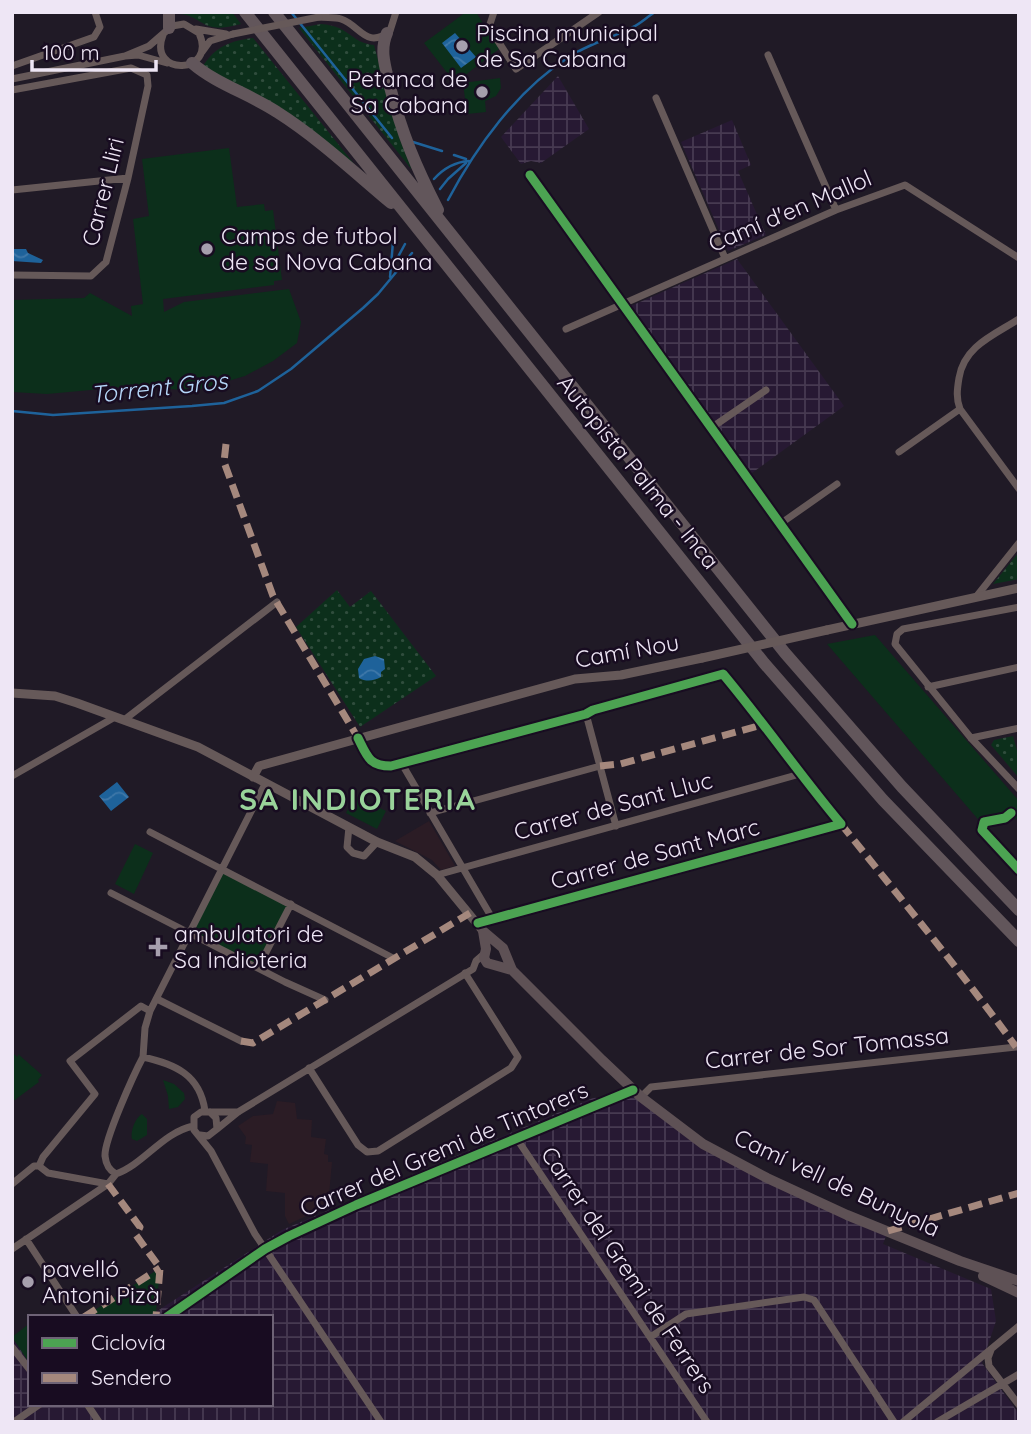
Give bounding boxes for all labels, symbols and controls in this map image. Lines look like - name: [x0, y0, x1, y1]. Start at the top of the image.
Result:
- place label: Piscina municipal de Sa Cabana: [476, 18, 658, 73]
- scale bar: [32, 28, 156, 72]
- marker: Piscina municipal de Sa Cabana: [454, 38, 470, 54]
- text: 100 m: [42, 39, 100, 65]
- place label: Petanca de Sa Cabana: [347, 64, 468, 119]
- marker: Petanca de Sa Cabana: [474, 84, 490, 100]
- street label: Carrer Lliri: [75, 135, 130, 249]
- street label: Camí d'en Mallol: [704, 163, 876, 258]
- place label: Camps de futbol de sa Nova Cabana: [221, 221, 432, 276]
- marker: Camps de futbol de sa Nova Cabana: [199, 241, 215, 257]
- water label: Torrent Gros: [89, 365, 230, 409]
- street label: Autopista Palma - Inca: [551, 369, 726, 575]
- street label: Camí Nou: [573, 627, 681, 674]
- street label: Carrer de Sant Lluc: [511, 765, 715, 846]
- district label: SA INDIOTERIA: [239, 780, 477, 818]
- street label: Carrer de Sant Marc: [547, 812, 763, 895]
- place label: ambulatori de Sa Indioteria: [174, 919, 324, 974]
- marker: ambulatori de Sa Indioteria: [148, 937, 168, 957]
- street label: Carrer de Sor Tomassa: [704, 1020, 950, 1075]
- street label: Carrer del Gremi de Tintorers: [295, 1075, 592, 1222]
- street label: Camí vell de Bunyola: [730, 1122, 945, 1243]
- street label: Carrer del Gremi de Ferrers: [535, 1141, 722, 1398]
- place label: pavelló Antoni Pizà: [42, 1254, 160, 1309]
- marker: pavelló Antoni Pizà: [20, 1274, 36, 1290]
- legend: [28, 1315, 273, 1406]
- text: Ciclovía: [91, 1329, 166, 1355]
- text: Sendero: [91, 1364, 172, 1390]

